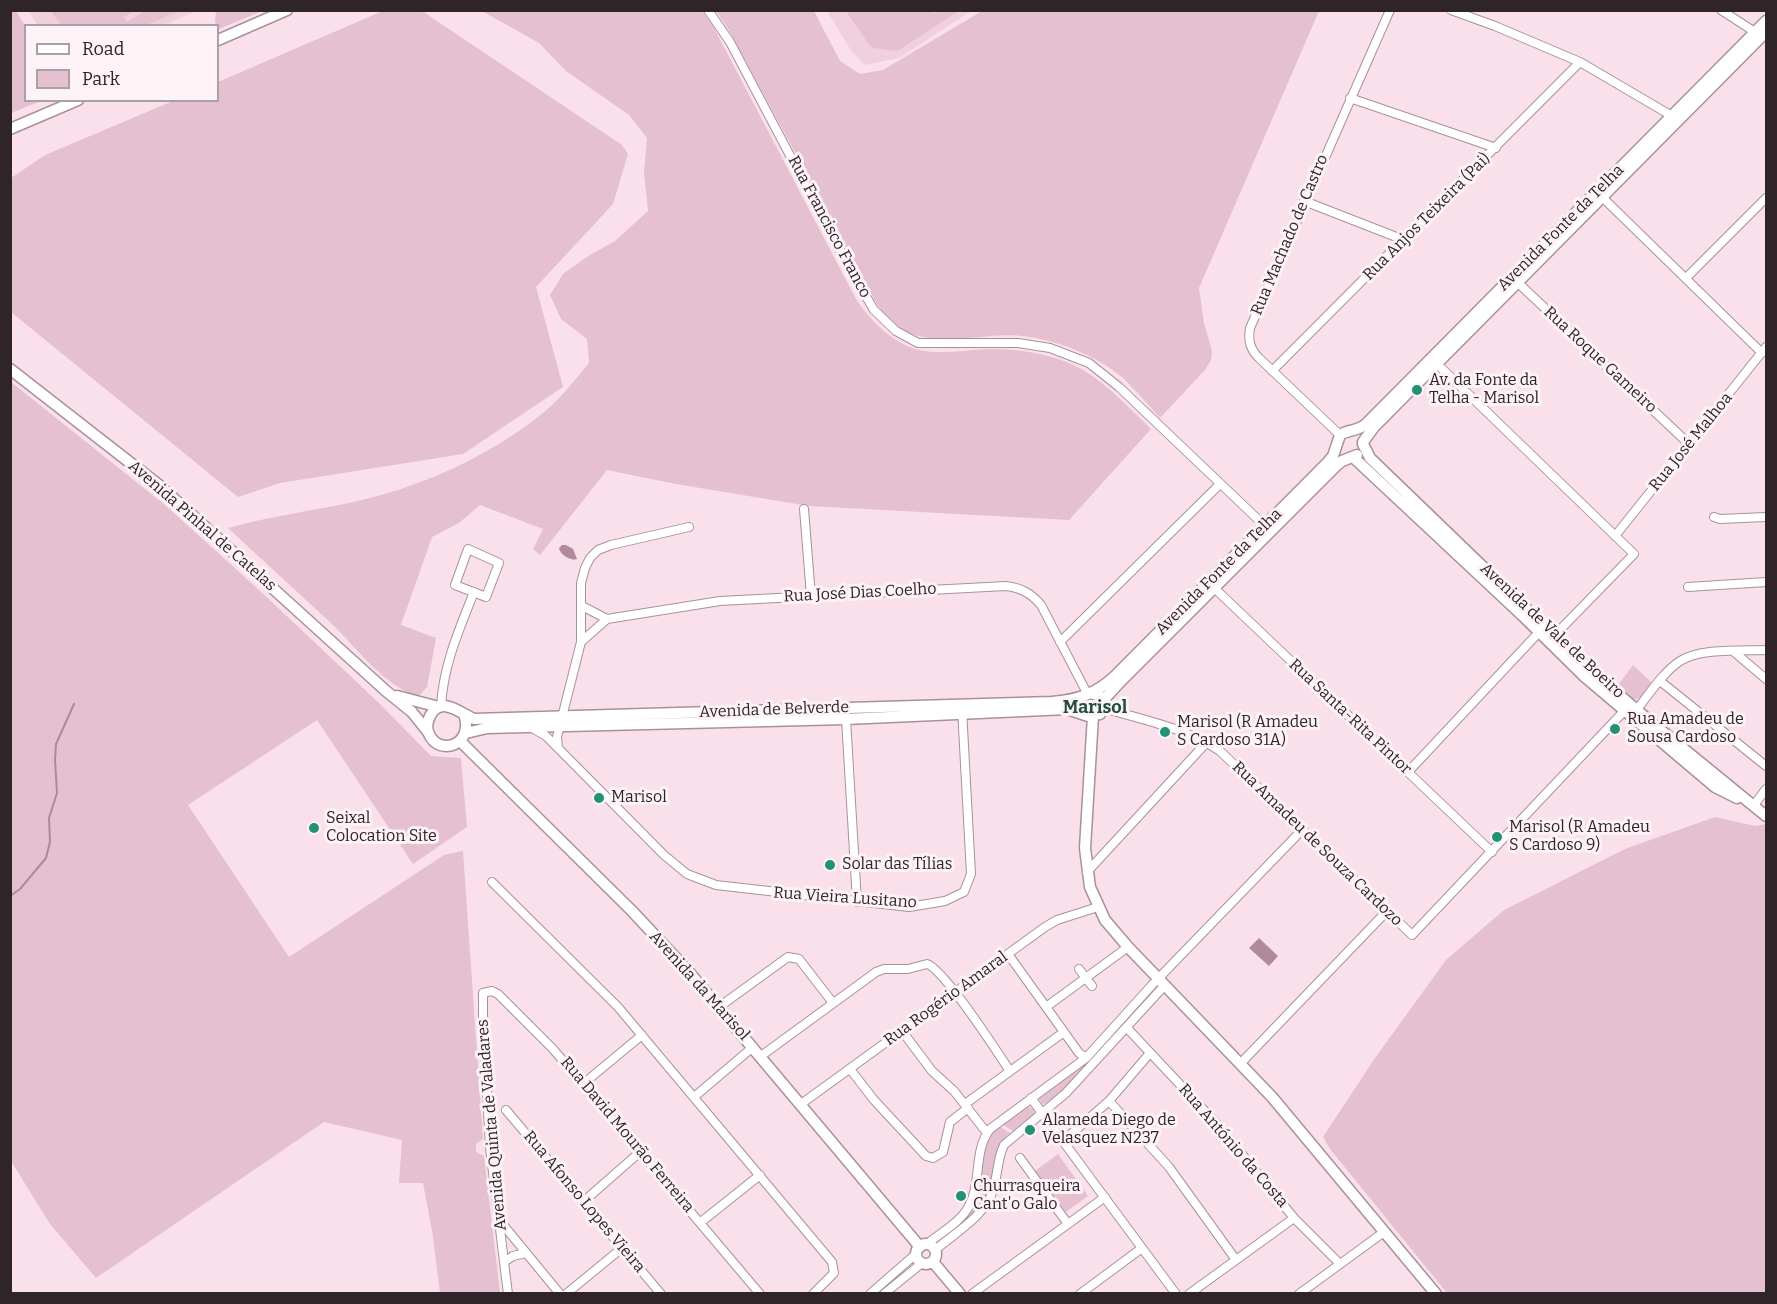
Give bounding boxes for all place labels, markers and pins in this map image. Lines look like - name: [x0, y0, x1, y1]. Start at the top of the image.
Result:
- place label: Av. da Fonte da Telha - Marisol: [1429, 371, 1539, 409]
- marker: Av. da Fonte da Telha - Marisol: [1410, 383, 1424, 397]
- place label: Rua Amadeu de Sousa Cardoso: [1627, 710, 1744, 748]
- place label: Marisol (R Amadeu S Cardoso 31A): [1177, 713, 1318, 751]
- marker: Rua Amadeu de Sousa Cardoso: [1608, 722, 1622, 736]
- marker: Marisol (R Amadeu S Cardoso 31A): [1158, 725, 1172, 739]
- place label: Marisol: [611, 788, 667, 808]
- marker: Marisol: [592, 791, 606, 805]
- place label: Seixal Colocation Site: [326, 809, 437, 847]
- place label: Marisol (R Amadeu S Cardoso 9): [1509, 818, 1650, 856]
- marker: Seixal Colocation Site: [307, 821, 321, 835]
- marker: Marisol (R Amadeu S Cardoso 9): [1490, 830, 1504, 844]
- place label: Solar das Tílias: [842, 855, 952, 875]
- marker: Solar das Tílias: [823, 858, 837, 872]
- place label: Alameda Diego de Velasquez N237: [1042, 1111, 1176, 1149]
- marker: Alameda Diego de Velasquez N237: [1023, 1123, 1037, 1137]
- place label: Churrasqueira Cant'o Galo: [973, 1177, 1081, 1215]
- marker: Churrasqueira Cant'o Galo: [954, 1189, 968, 1203]

